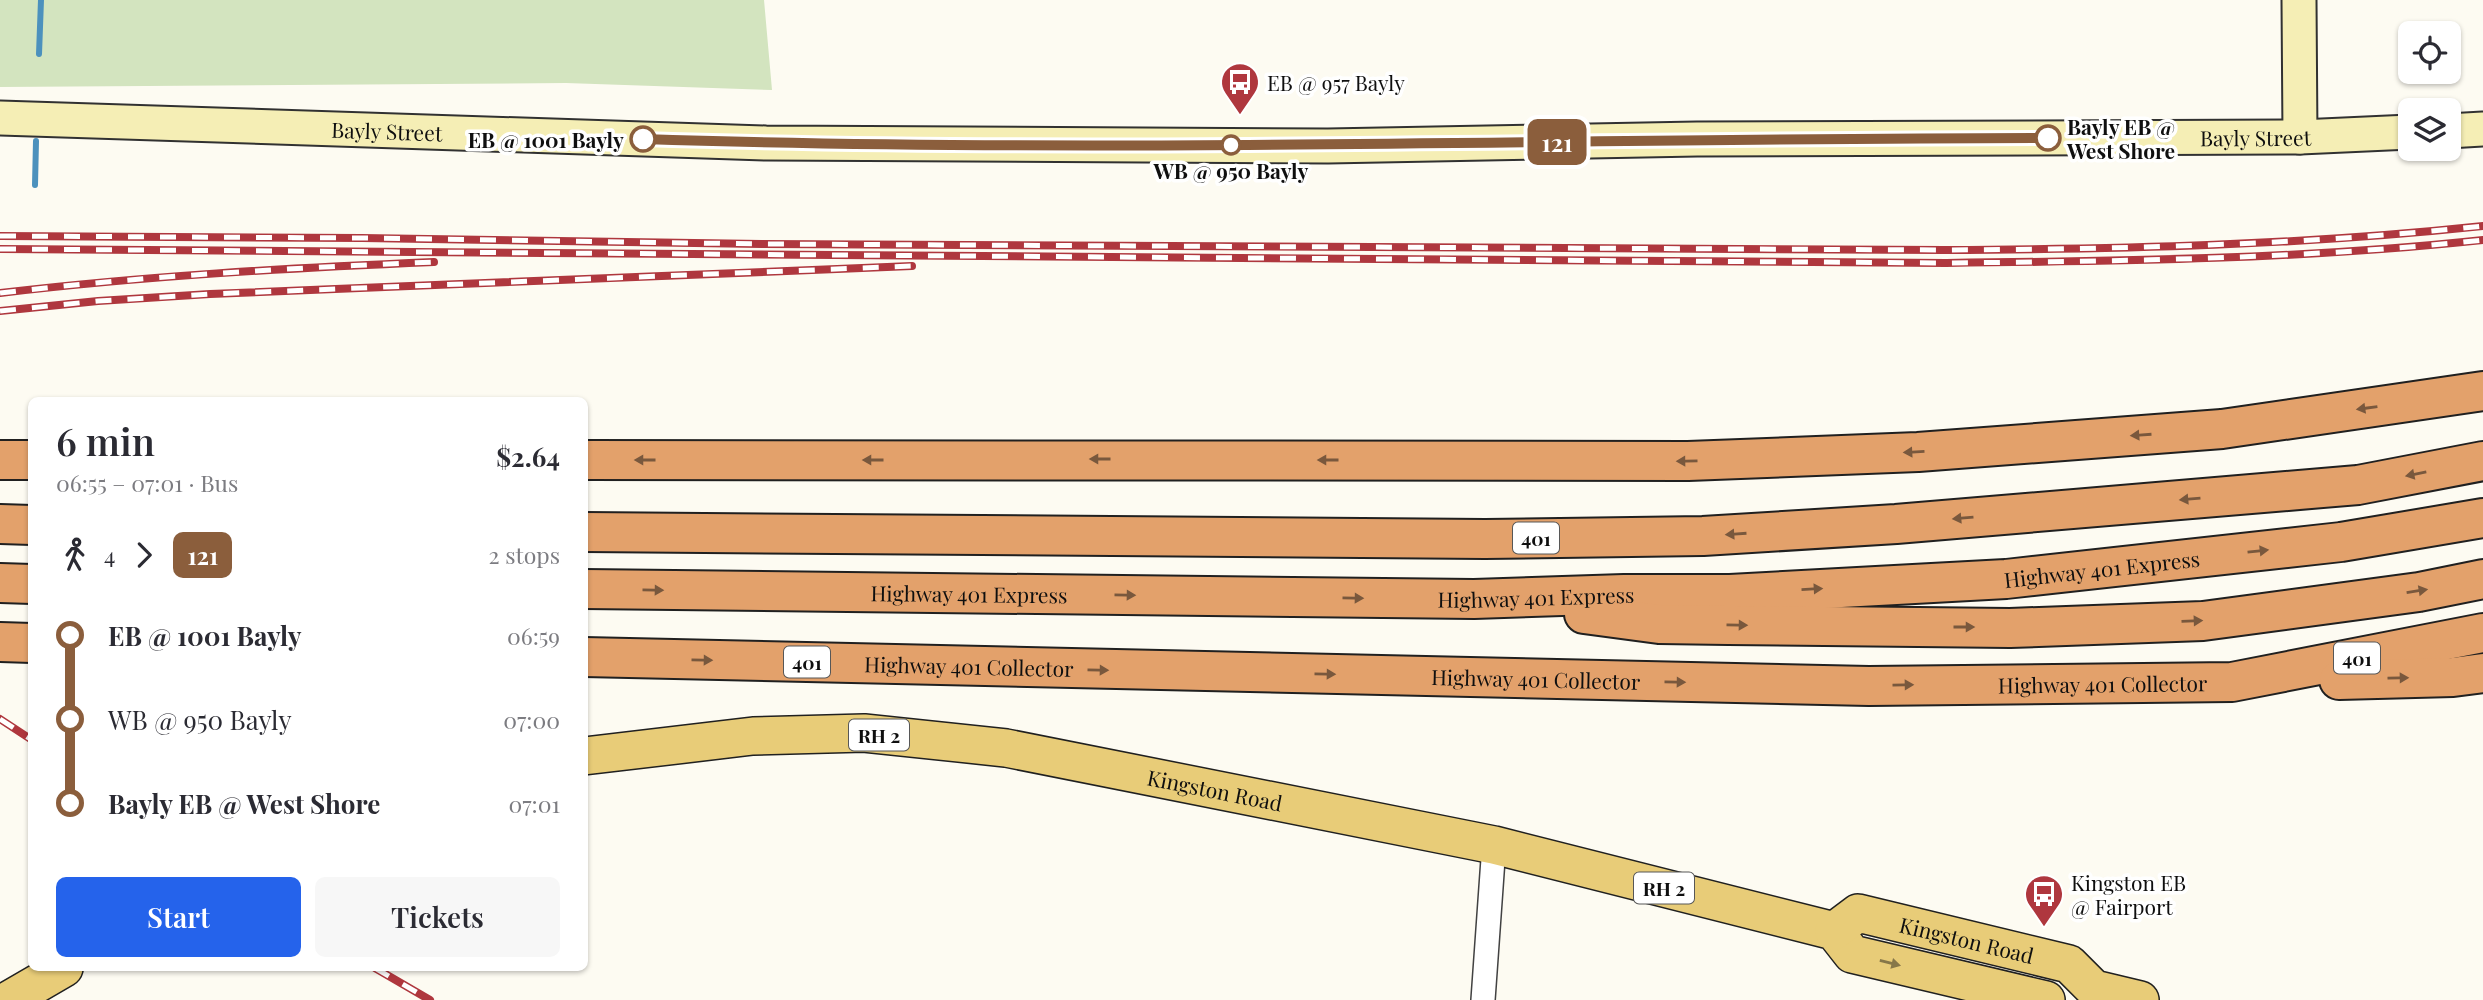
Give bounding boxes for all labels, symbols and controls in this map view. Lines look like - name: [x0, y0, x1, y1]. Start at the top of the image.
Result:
- map controls: [2398, 21, 2461, 161]
- button: locate: [2398, 21, 2461, 84]
- bus stop icon: EB @ 957 Bayly: [1219, 61, 1261, 116]
- place label: EB @ 957 Bayly: [1267, 68, 1405, 96]
- button: layers: [2398, 98, 2461, 161]
- place label: Bayly EB @ West Shore: [2066, 112, 2175, 164]
- street label: Bayly Street: [331, 115, 443, 146]
- line badge: 121: [1517, 119, 1597, 165]
- street label: Bayly Street: [2200, 122, 2312, 151]
- place label: EB @ 1001 Bayly: [468, 125, 624, 153]
- marker: Bayly EB @ West Shore: [2035, 125, 2061, 151]
- marker: EB @ 1001 Bayly: [630, 126, 656, 152]
- text: 121: [1542, 126, 1572, 158]
- marker: WB @ 950 Bayly: [1221, 135, 1241, 155]
- place label: WB @ 950 Bayly: [1152, 156, 1309, 184]
- one-way arrow: [2356, 403, 2378, 414]
- text: 6 min: [56, 415, 155, 466]
- one-way arrow: [2130, 430, 2152, 441]
- text: $2.64: [496, 439, 560, 474]
- one-way arrow: [1903, 447, 1925, 458]
- one-way arrow: [1089, 453, 1111, 465]
- one-way arrow: [634, 454, 656, 466]
- one-way arrow: [862, 454, 884, 466]
- one-way arrow: [1317, 454, 1339, 466]
- one-way arrow: [1676, 455, 1698, 467]
- text: 06:55 – 07:01 · Bus: [56, 467, 238, 498]
- one-way arrow: [2405, 469, 2427, 480]
- one-way arrow: [2179, 494, 2201, 505]
- one-way arrow: [1952, 513, 1974, 524]
- road number: 401: [1513, 523, 1559, 554]
- one-way arrow: [1725, 529, 1747, 540]
- icon: walk: [56, 536, 94, 574]
- icon: forward: [125, 536, 163, 574]
- text: 4: [104, 539, 115, 570]
- text: 121: [187, 539, 218, 571]
- text: 2 stops: [489, 539, 560, 570]
- street label: Highway 401 Express: [2003, 544, 2201, 593]
- one-way arrow: [2247, 546, 2269, 557]
- street label: Highway 401 Express: [870, 578, 1068, 608]
- street label: Highway 401 Express: [1437, 580, 1634, 613]
- one-way arrow: [642, 584, 664, 596]
- one-way arrow: [1801, 584, 1823, 595]
- one-way arrow: [2406, 585, 2428, 596]
- one-way arrow: [1114, 589, 1136, 601]
- one-way arrow: [1342, 592, 1364, 603]
- one-way arrow: [2181, 616, 2203, 627]
- text: EB @ 1001 Bayly: [108, 618, 302, 653]
- text: 06:59: [507, 620, 560, 651]
- one-way arrow: [1726, 620, 1748, 631]
- one-way arrow: [1954, 622, 1976, 633]
- road number: 401: [2334, 642, 2380, 674]
- road number: 401: [784, 646, 830, 678]
- street label: Highway 401 Collector: [864, 649, 1074, 682]
- one-way arrow: [691, 654, 713, 665]
- street label: Highway 401 Collector: [1431, 662, 1641, 695]
- one-way arrow: [1087, 664, 1109, 675]
- street label: Highway 401 Collector: [1998, 668, 2208, 699]
- one-way arrow: [1315, 669, 1337, 680]
- one-way arrow: [2387, 673, 2409, 684]
- one-way arrow: [1665, 676, 1687, 687]
- one-way arrow: [1892, 680, 1914, 691]
- text: WB @ 950 Bayly: [108, 702, 292, 737]
- text: 07:00: [503, 704, 560, 735]
- road number: RH 2: [849, 720, 909, 750]
- street label: Kingston Road: [1145, 762, 1285, 817]
- text: Bayly EB @ West Shore: [108, 786, 380, 821]
- text: 07:01: [508, 788, 560, 819]
- place label: Kingston EB @ Fairport: [2071, 868, 2186, 920]
- road number: RH 2: [1634, 873, 1694, 904]
- bus stop icon: Kingston EB @ Fairport: [2023, 873, 2065, 928]
- button: Start: [56, 877, 301, 957]
- button: Tickets: [315, 877, 560, 957]
- street label: Kingston Road: [1897, 910, 2037, 969]
- one-way arrow: [1879, 958, 1901, 969]

